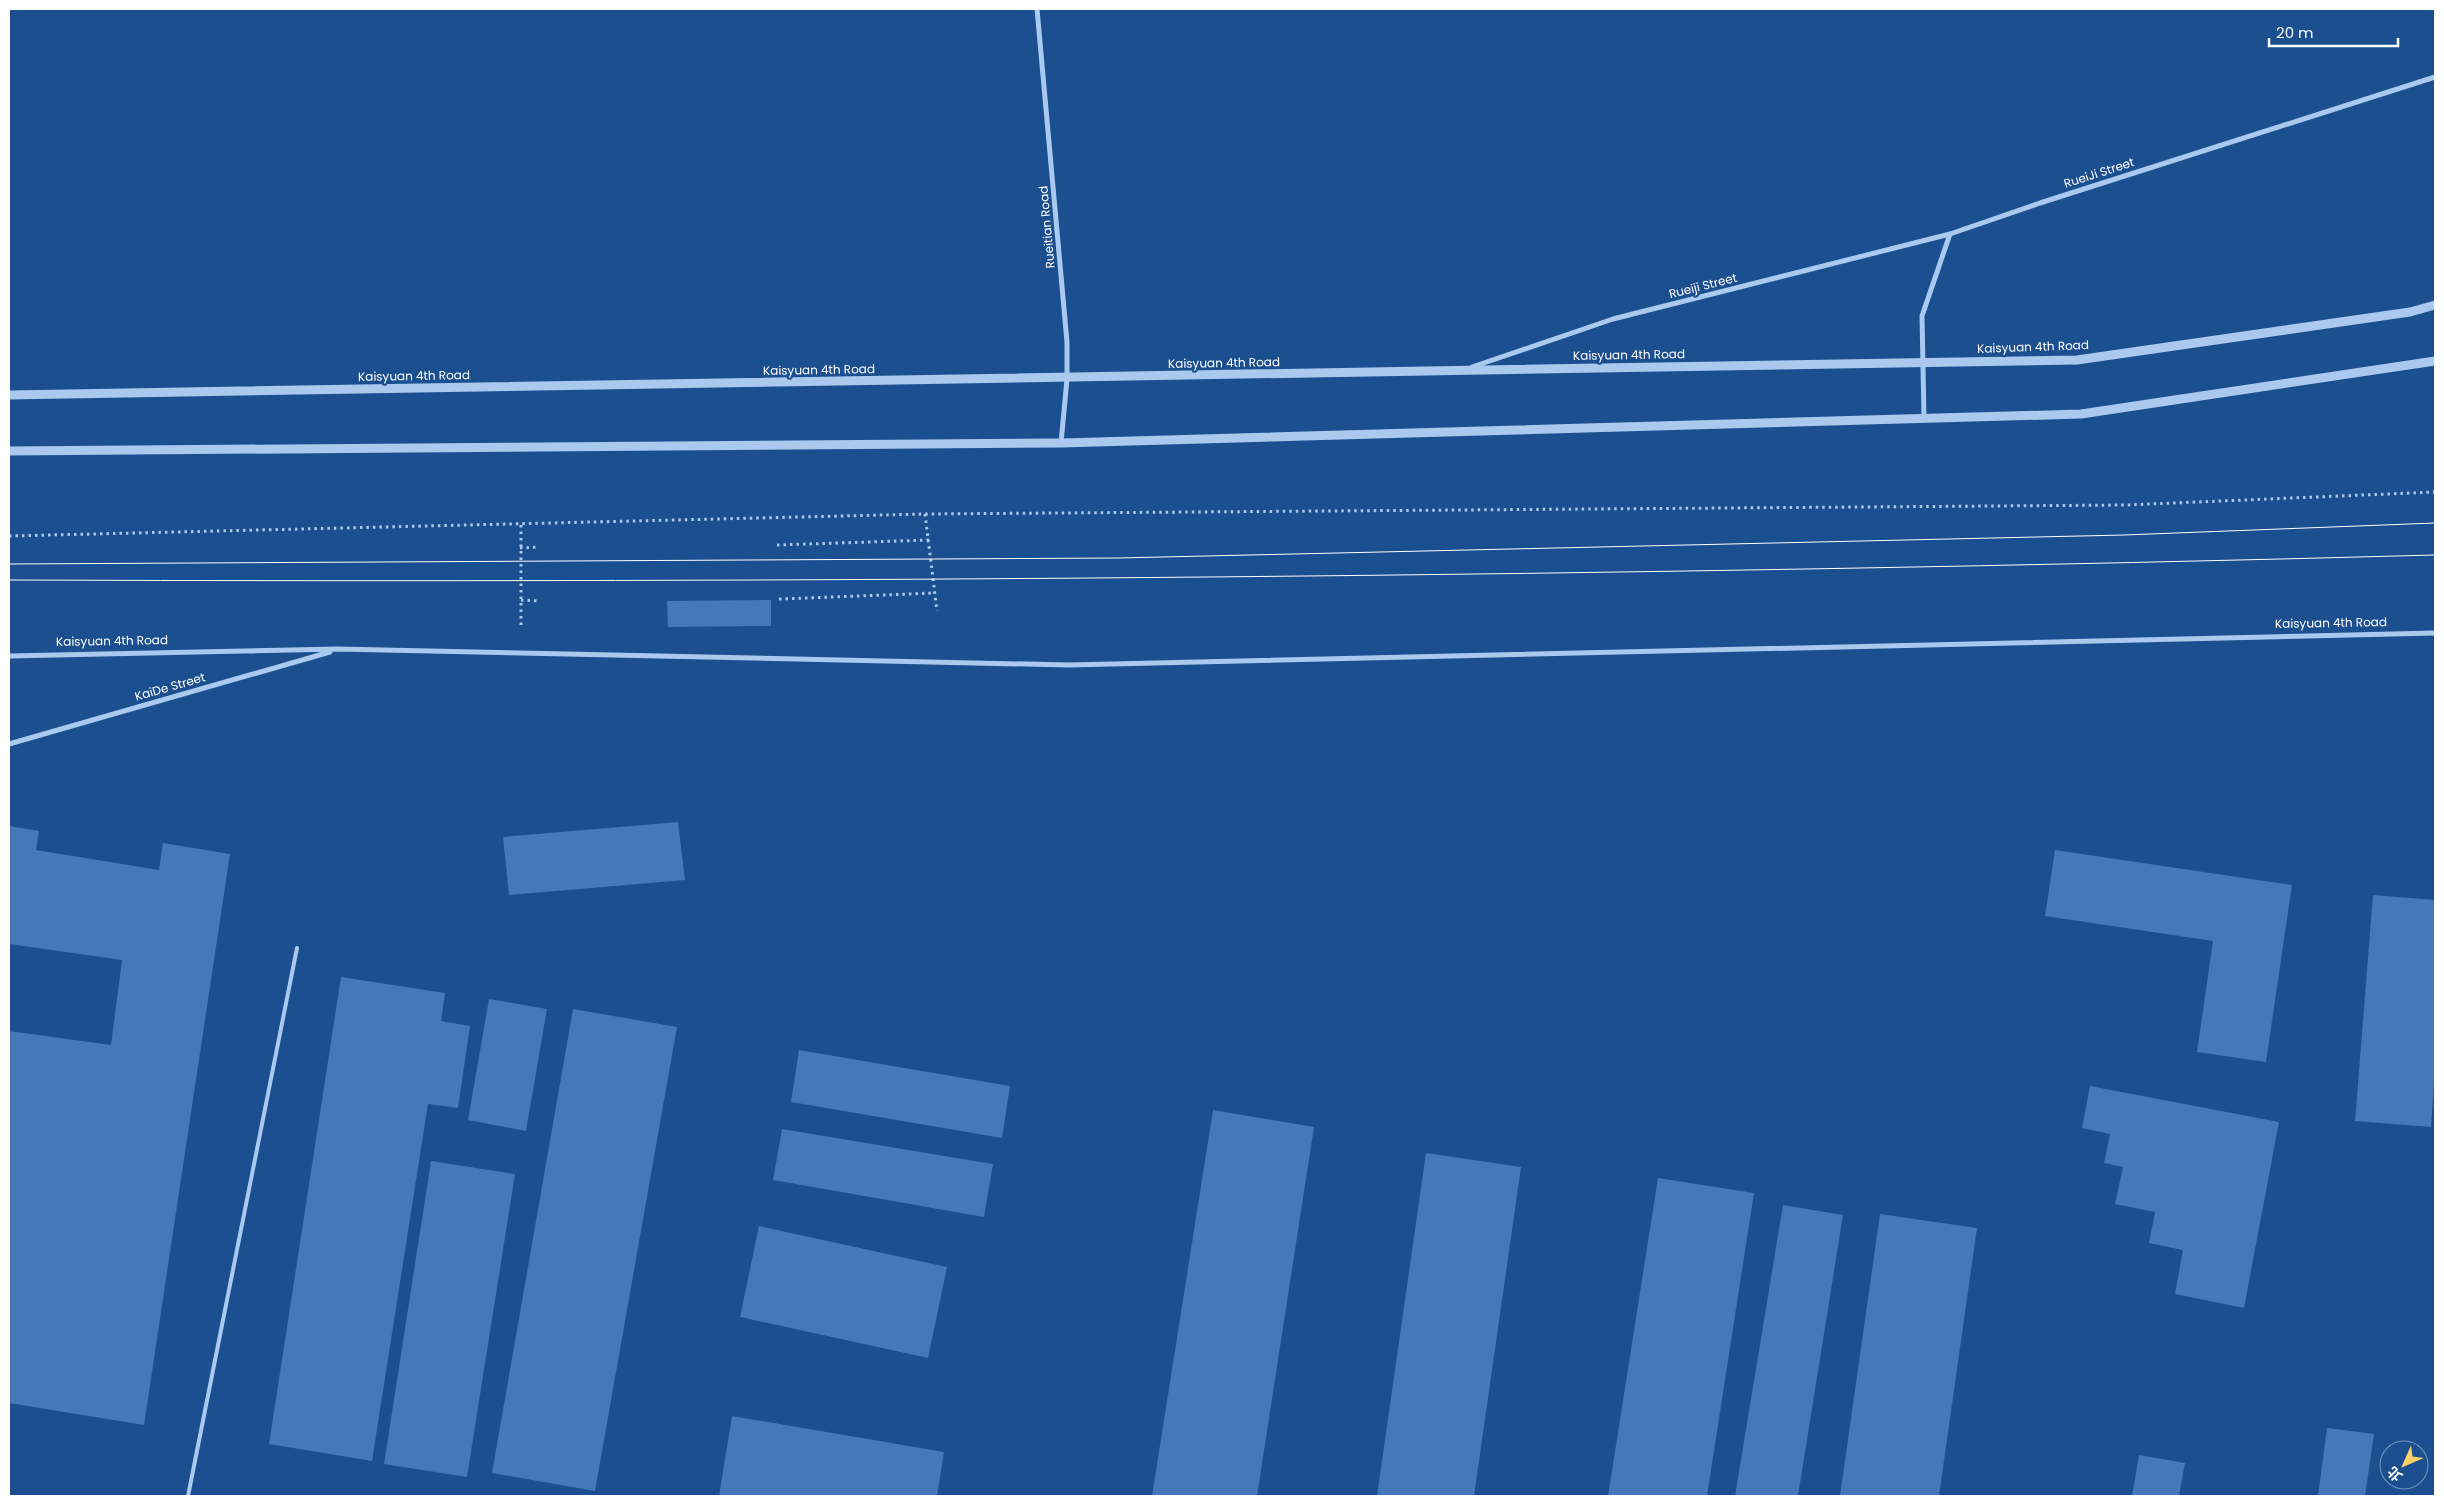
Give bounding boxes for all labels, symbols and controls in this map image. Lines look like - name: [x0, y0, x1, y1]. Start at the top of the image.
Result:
- scale bar: [2269, 15, 2398, 47]
- text: 20 m: [2276, 22, 2314, 43]
- street label: RueiJi Street: [2061, 153, 2136, 192]
- street label: Rueitian Road: [1034, 185, 1059, 269]
- street label: Rueiji Street: [1667, 269, 1739, 302]
- street label: Kaisyuan 4th Road: [1977, 336, 2089, 357]
- street label: Kaisyuan 4th Road: [1573, 345, 1685, 364]
- street label: Kaisyuan 4th Road: [1168, 353, 1280, 372]
- street label: Kaisyuan 4th Road: [763, 360, 875, 379]
- street label: Kaisyuan 4th Road: [358, 366, 470, 385]
- street label: Kaisyuan 4th Road: [2275, 613, 2387, 632]
- street label: Kaisyuan 4th Road: [56, 631, 168, 650]
- street label: KaiDe Street: [133, 668, 207, 705]
- north arrow: [2379, 1440, 2429, 1490]
- text: 北: [2383, 1462, 2407, 1486]

